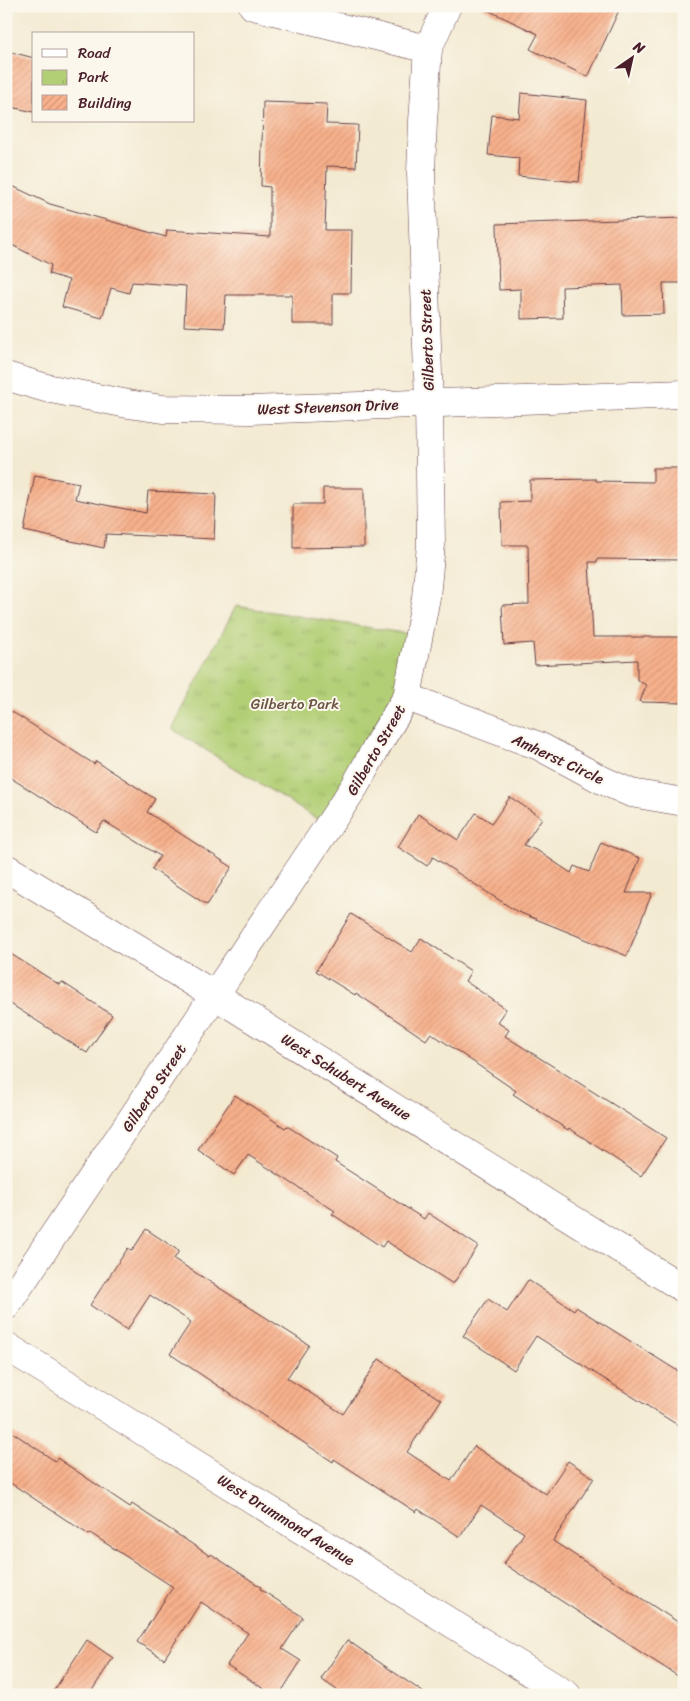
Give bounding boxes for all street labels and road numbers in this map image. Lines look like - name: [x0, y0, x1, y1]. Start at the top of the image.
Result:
- street label: Gilberto Street: [412, 288, 442, 391]
- street label: West Stevenson Drive: [257, 392, 399, 422]
- street label: Gilberto Street: [339, 699, 413, 801]
- street label: Amherst Circle: [507, 726, 608, 792]
- street label: West Schubert Avenue: [276, 1026, 417, 1128]
- street label: Gilberto Street: [115, 1038, 193, 1137]
- street label: West Drummond Avenue: [212, 1467, 360, 1573]

